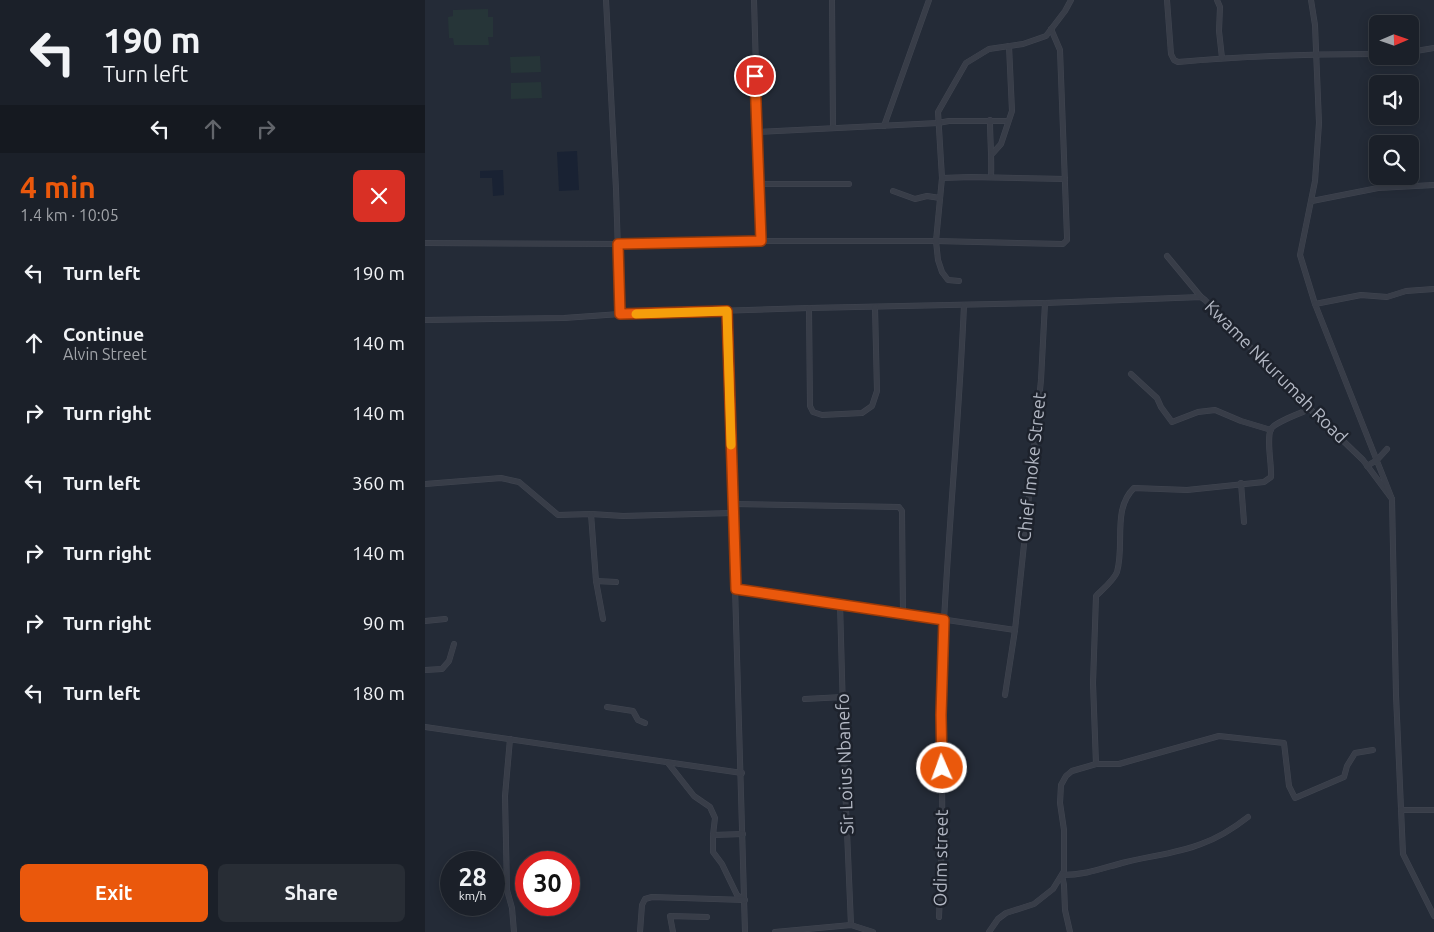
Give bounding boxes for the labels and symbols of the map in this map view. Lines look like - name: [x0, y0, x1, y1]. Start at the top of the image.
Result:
- north arrow: [1369, 15, 1419, 65]
- pin: [734, 55, 776, 97]
- street label: Kwame Nkurumah Road: [1201, 296, 1352, 447]
- street label: Chief Imoke Street: [1013, 391, 1049, 543]
- street label: Sir Loius Nbanefo: [832, 693, 856, 835]
- position arrow: [915, 741, 967, 793]
- street label: Odim street: [929, 809, 951, 907]
- speed limit sign: 30: [515, 851, 580, 916]

